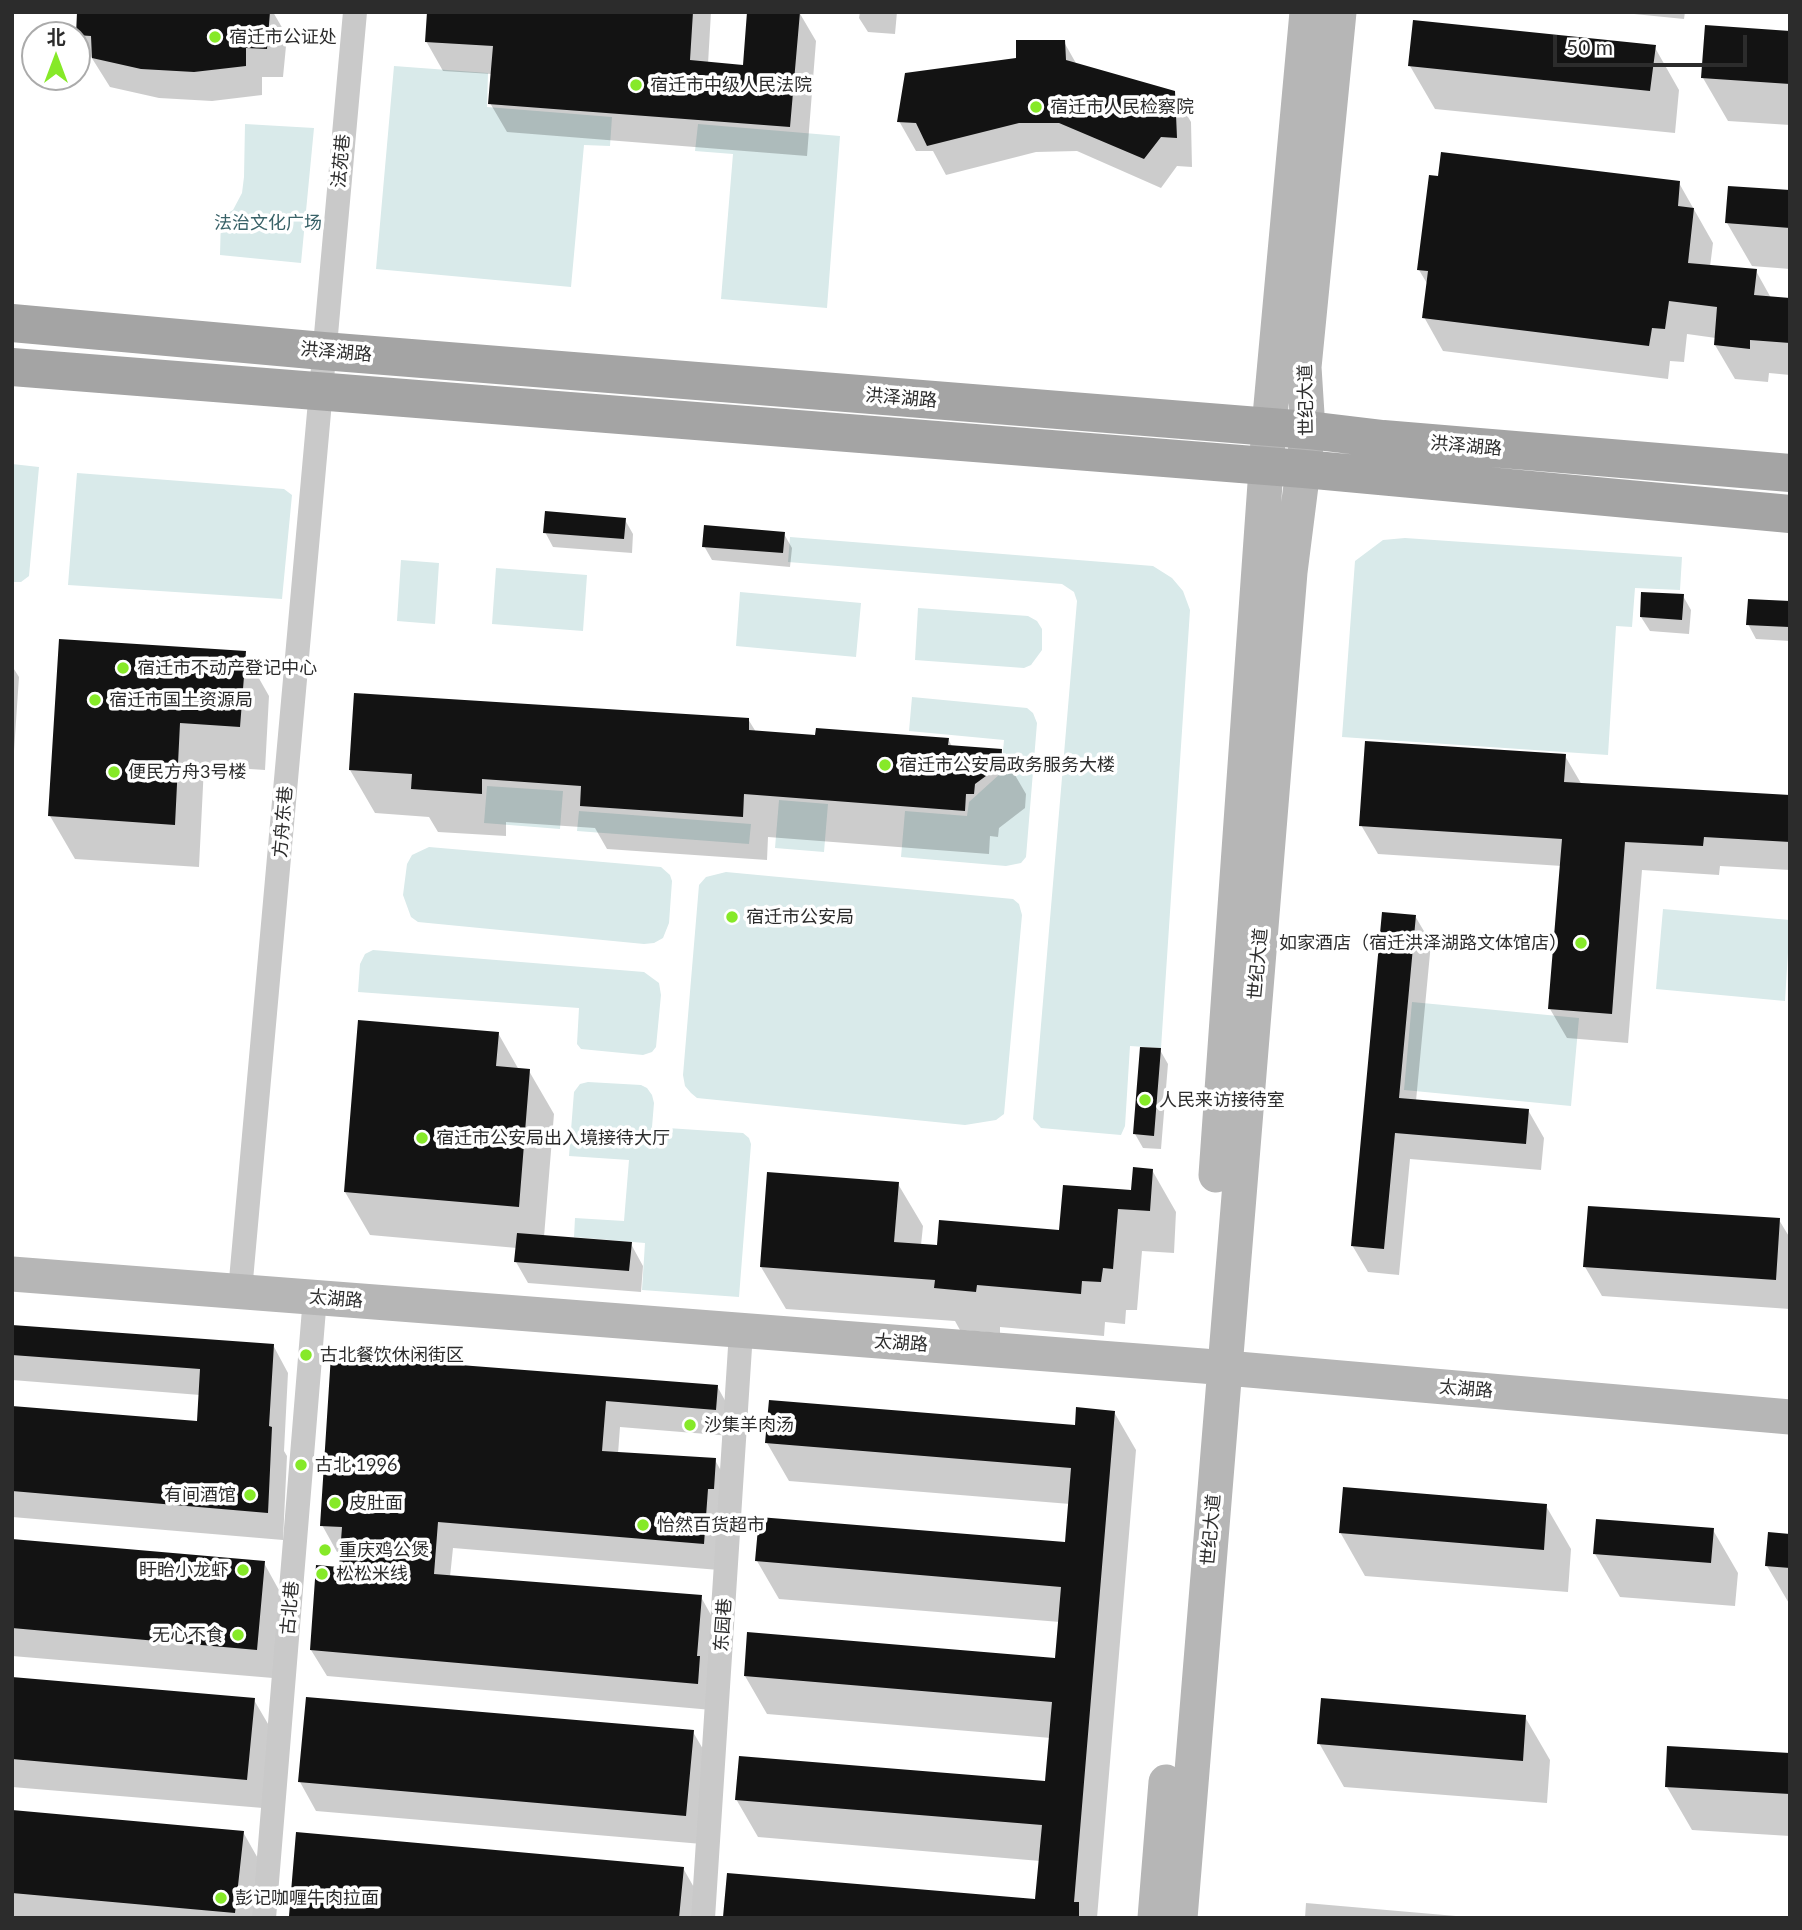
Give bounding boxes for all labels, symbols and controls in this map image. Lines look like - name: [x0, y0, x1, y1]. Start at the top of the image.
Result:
- north arrow: [21, 21, 91, 91]
- scale bar: [1557, 21, 1751, 65]
- text: 北: [46, 25, 66, 48]
- place label: 宿迁市公证处: [229, 26, 337, 48]
- marker: 宿迁市公证处: [207, 29, 223, 45]
- text: 50 m: [1566, 34, 1613, 59]
- place label: 宿迁市中级人民法院: [650, 74, 812, 96]
- marker: 宿迁市中级人民法院: [628, 77, 644, 93]
- place label: 宿迁市人民检察院: [1050, 96, 1194, 118]
- marker: 宿迁市人民检察院: [1028, 99, 1044, 115]
- street label: 法苑巷: [328, 133, 354, 189]
- park label: 法治文化广场: [214, 212, 322, 234]
- street label: 洪泽湖路: [299, 338, 373, 366]
- street label: 世纪大道: [1295, 364, 1317, 436]
- street label: 洪泽湖路: [864, 384, 938, 412]
- street label: 洪泽湖路: [1429, 432, 1503, 460]
- place label: 宿迁市不动产登记中心: [137, 657, 317, 679]
- marker: 宿迁市不动产登记中心: [115, 660, 131, 676]
- place label: 宿迁市国土资源局: [109, 689, 253, 711]
- marker: 宿迁市国土资源局: [87, 692, 103, 708]
- place label: 宿迁市公安局政务服务大楼: [899, 754, 1115, 776]
- marker: 宿迁市公安局政务服务大楼: [877, 757, 893, 773]
- place label: 便民方舟3号楼: [128, 761, 246, 783]
- marker: 便民方舟3号楼: [106, 764, 122, 780]
- street label: 方舟东巷: [269, 785, 297, 859]
- place label: 宿迁市公安局: [746, 906, 854, 928]
- marker: 宿迁市公安局: [724, 909, 740, 925]
- street label: 世纪大道: [1244, 927, 1272, 1001]
- place label: 如家酒店（宿迁洪泽湖路文体馆店）: [1279, 932, 1567, 954]
- marker: 如家酒店（宿迁洪泽湖路文体馆店）: [1573, 935, 1589, 951]
- place label: 人民来访接待室: [1159, 1089, 1285, 1111]
- marker: 人民来访接待室: [1137, 1092, 1153, 1108]
- place label: 宿迁市公安局出入境接待大厅: [436, 1127, 670, 1149]
- marker: 宿迁市公安局出入境接待大厅: [414, 1130, 430, 1146]
- street label: 太湖路: [308, 1286, 364, 1312]
- street label: 太湖路: [873, 1330, 929, 1356]
- place label: 古北餐饮休闲街区: [320, 1344, 464, 1366]
- marker: 古北餐饮休闲街区: [298, 1347, 314, 1363]
- street label: 太湖路: [1438, 1376, 1494, 1402]
- place label: 沙集羊肉汤: [704, 1414, 794, 1436]
- marker: 沙集羊肉汤: [682, 1417, 698, 1433]
- place label: 古北·1996: [315, 1454, 397, 1476]
- marker: 古北·1996: [293, 1457, 309, 1473]
- place label: 有间酒馆: [164, 1484, 236, 1506]
- marker: 有间酒馆: [242, 1487, 258, 1503]
- place label: 皮肚面: [349, 1492, 403, 1514]
- street label: 世纪大道: [1197, 1493, 1225, 1567]
- marker: 皮肚面: [327, 1495, 343, 1511]
- place label: 怡然百货超市: [657, 1514, 765, 1536]
- marker: 怡然百货超市: [635, 1517, 651, 1533]
- place label: 重庆鸡公煲: [339, 1539, 429, 1561]
- marker: 重庆鸡公煲: [317, 1542, 333, 1558]
- place label: 盱眙小龙虾: [139, 1559, 229, 1581]
- marker: 盱眙小龙虾: [235, 1562, 251, 1578]
- place label: 松松米线: [336, 1563, 408, 1585]
- marker: 松松米线: [314, 1566, 330, 1582]
- street label: 古北巷: [277, 1580, 303, 1636]
- street label: 东园巷: [710, 1597, 736, 1653]
- place label: 无心不食: [152, 1624, 224, 1646]
- marker: 无心不食: [230, 1627, 246, 1643]
- place label: 彭记咖喱牛肉拉面: [235, 1887, 379, 1909]
- marker: 彭记咖喱牛肉拉面: [213, 1890, 229, 1906]

